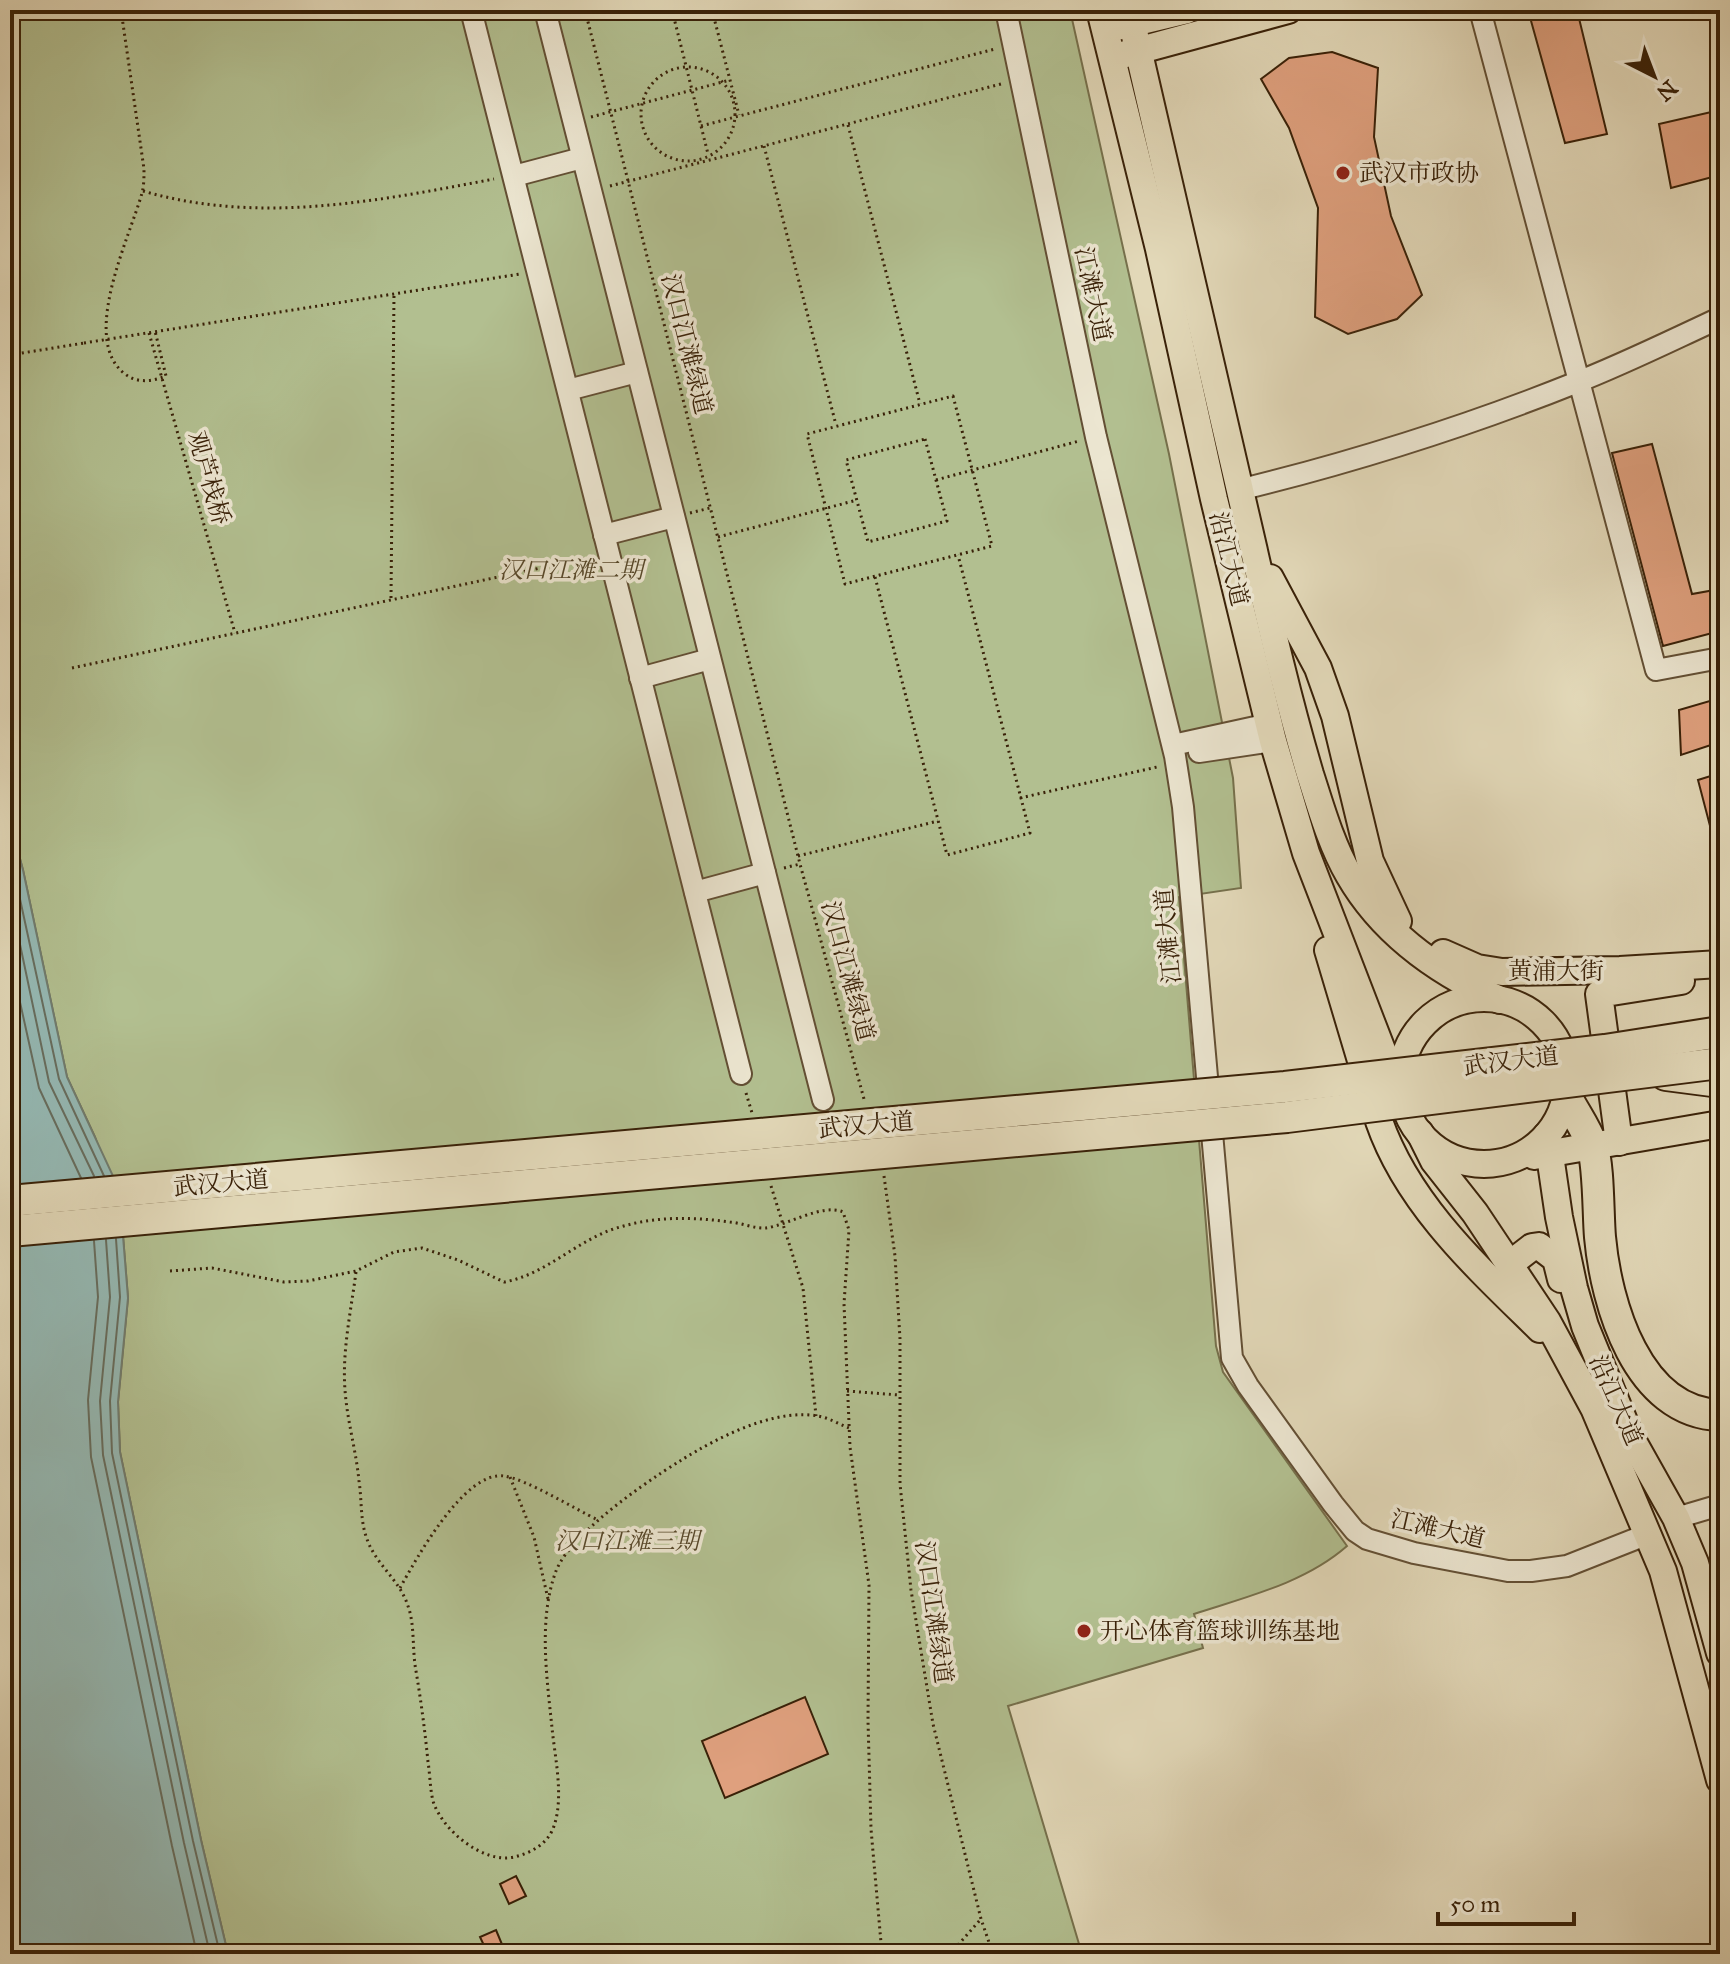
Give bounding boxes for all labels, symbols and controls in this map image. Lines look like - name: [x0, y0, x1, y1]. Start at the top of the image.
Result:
- north arrow: [1614, 36, 1694, 116]
- text: N: [1651, 74, 1683, 107]
- place label: 武汉市政协: [1359, 158, 1479, 188]
- marker: 武汉市政协: [1334, 164, 1352, 182]
- street label: 江滩大道: [1068, 244, 1118, 344]
- street label: 汉口江滩绿道: [655, 271, 719, 417]
- street label: 观芦栈桥: [181, 428, 237, 528]
- street label: 沿江大道: [1203, 509, 1255, 609]
- park label: 汉口江滩二期: [499, 555, 647, 585]
- street label: 江滩大道: [1149, 887, 1187, 985]
- street label: 汉口江滩绿道: [815, 898, 881, 1044]
- street label: 黄浦大街: [1508, 956, 1604, 986]
- street label: 武汉大道: [1462, 1040, 1560, 1082]
- street label: 武汉大道: [817, 1106, 915, 1144]
- street label: 武汉大道: [172, 1164, 270, 1202]
- street label: 沿江大道: [1583, 1350, 1649, 1450]
- street label: 江滩大道: [1388, 1504, 1488, 1554]
- park label: 汉口江滩三期: [555, 1526, 703, 1556]
- street label: 汉口江滩绿道: [909, 1539, 959, 1685]
- place label: 开心体育篮球训练基地: [1100, 1616, 1340, 1646]
- marker: 开心体育篮球训练基地: [1075, 1622, 1093, 1640]
- scale bar: [1438, 1876, 1574, 1926]
- text: 50 m: [1450, 1889, 1500, 1919]

